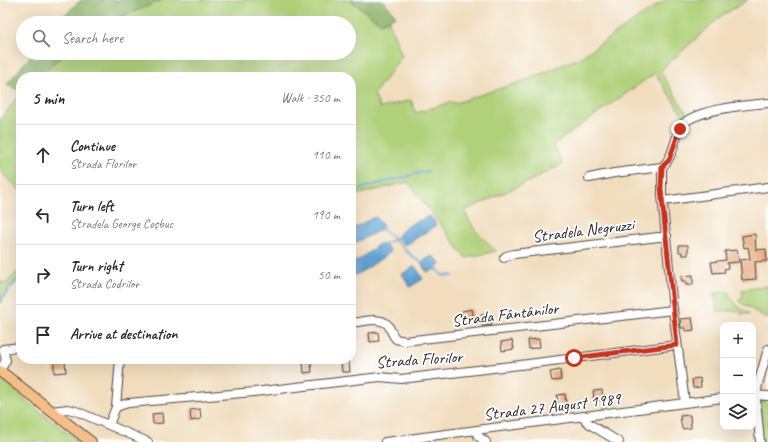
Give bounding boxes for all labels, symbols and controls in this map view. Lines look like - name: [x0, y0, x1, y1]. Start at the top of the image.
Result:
- search box: [16, 16, 356, 60]
- icon: search: [30, 27, 52, 49]
- text: Search here: [62, 29, 123, 48]
- text: 5 min: [32, 88, 64, 109]
- text: Walk · 350 m: [281, 90, 340, 106]
- route end: [671, 120, 689, 138]
- text: Continue: [70, 137, 115, 156]
- icon: ahead: [32, 144, 54, 166]
- text: 110 m: [312, 147, 340, 163]
- text: Strada Florilor: [70, 156, 136, 172]
- text: Turn left: [70, 197, 113, 216]
- icon: left: [32, 204, 54, 226]
- text: 190 m: [312, 207, 340, 223]
- street label: Stradela Negruzzi: [531, 214, 638, 247]
- text: Stradela George Coșbuc: [70, 216, 173, 232]
- text: Turn right: [70, 257, 123, 276]
- icon: right: [32, 264, 54, 286]
- text: 50 m: [318, 267, 340, 283]
- text: Strada Codrilor: [70, 276, 139, 292]
- street label: Strada Fântânilor: [451, 297, 561, 331]
- map controls: [720, 322, 756, 430]
- button: +: [720, 322, 756, 358]
- icon: arrive: [32, 324, 54, 346]
- text: Arrive at destination: [70, 325, 177, 344]
- street label: Strada Florilor: [375, 346, 465, 373]
- route start: [565, 349, 583, 367]
- button: −: [720, 358, 756, 394]
- street label: Strada 27 August 1989: [482, 388, 623, 425]
- button: layers: [720, 394, 756, 430]

